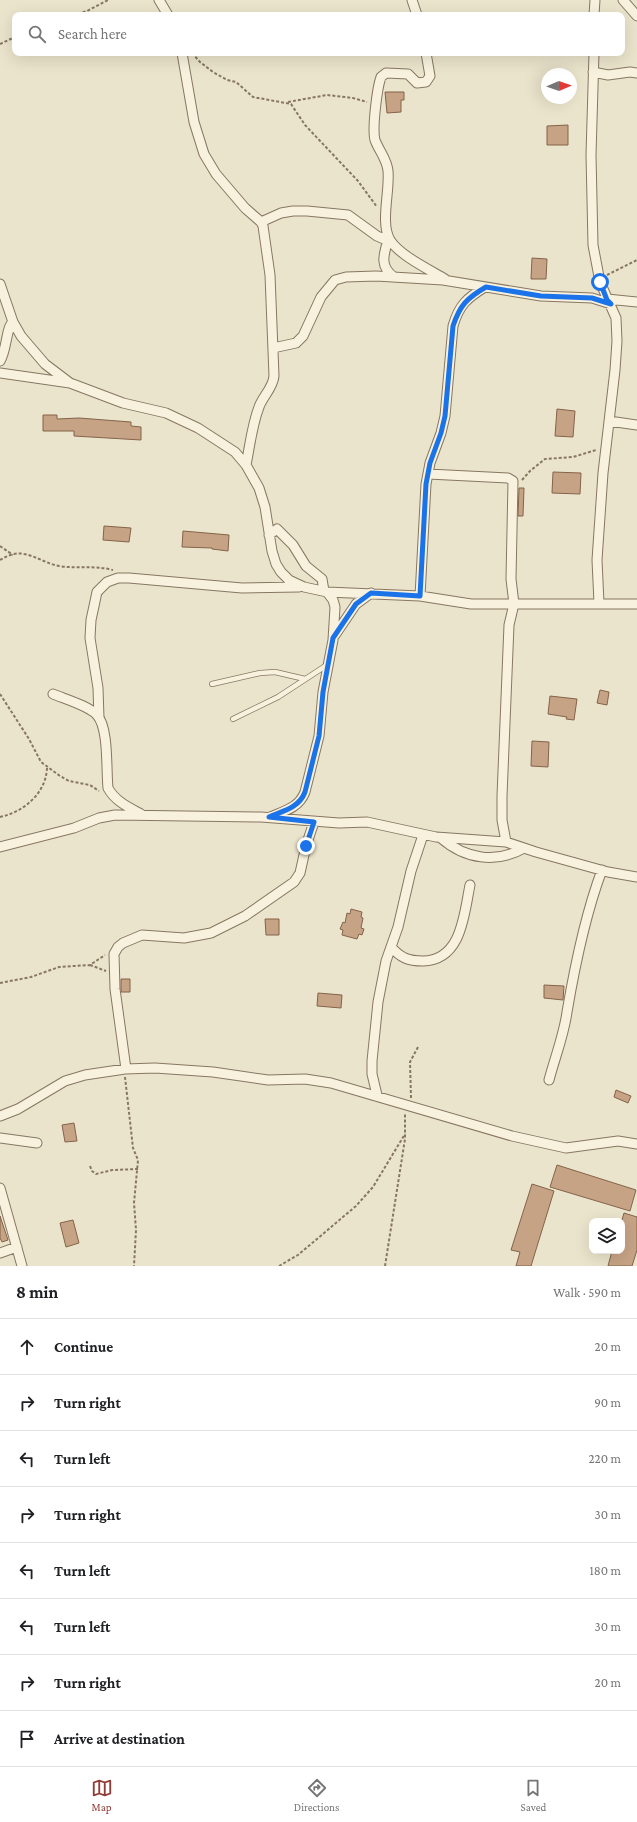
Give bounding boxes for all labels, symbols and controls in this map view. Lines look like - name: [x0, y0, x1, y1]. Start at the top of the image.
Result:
- search box: [12, 12, 625, 56]
- icon: search: [26, 23, 48, 45]
- text: Search here: [58, 26, 127, 42]
- north arrow: [541, 68, 577, 104]
- route start: [591, 273, 609, 291]
- route end: [297, 837, 315, 855]
- map controls: [589, 1218, 625, 1254]
- button: layers: [589, 1218, 625, 1254]
- text: 8 min: [16, 1283, 58, 1302]
- text: Walk · 590 m: [553, 1285, 621, 1300]
- icon: ahead: [16, 1336, 38, 1358]
- text: Continue: [54, 1339, 113, 1355]
- text: 20 m: [595, 1339, 621, 1354]
- icon: right: [16, 1392, 38, 1414]
- text: Turn right: [54, 1395, 121, 1411]
- text: 90 m: [594, 1395, 621, 1410]
- icon: left: [16, 1448, 38, 1470]
- text: Turn left: [54, 1451, 110, 1467]
- text: 220 m: [588, 1451, 621, 1466]
- icon: right: [16, 1504, 38, 1526]
- text: Turn right: [54, 1507, 121, 1523]
- text: 30 m: [595, 1507, 621, 1522]
- icon: left: [16, 1560, 38, 1582]
- text: Turn left: [54, 1563, 110, 1579]
- text: 180 m: [589, 1563, 621, 1578]
- icon: left: [16, 1616, 38, 1638]
- text: Turn left: [54, 1619, 110, 1635]
- text: 30 m: [595, 1619, 621, 1634]
- icon: right: [16, 1672, 38, 1694]
- text: Turn right: [54, 1675, 121, 1691]
- text: 20 m: [595, 1675, 621, 1690]
- icon: arrive: [16, 1728, 38, 1750]
- text: Arrive at destination: [54, 1731, 185, 1747]
- tab: Map: [91, 1777, 113, 1813]
- tab: Directions: [294, 1777, 339, 1813]
- tab: Saved: [521, 1777, 546, 1813]

